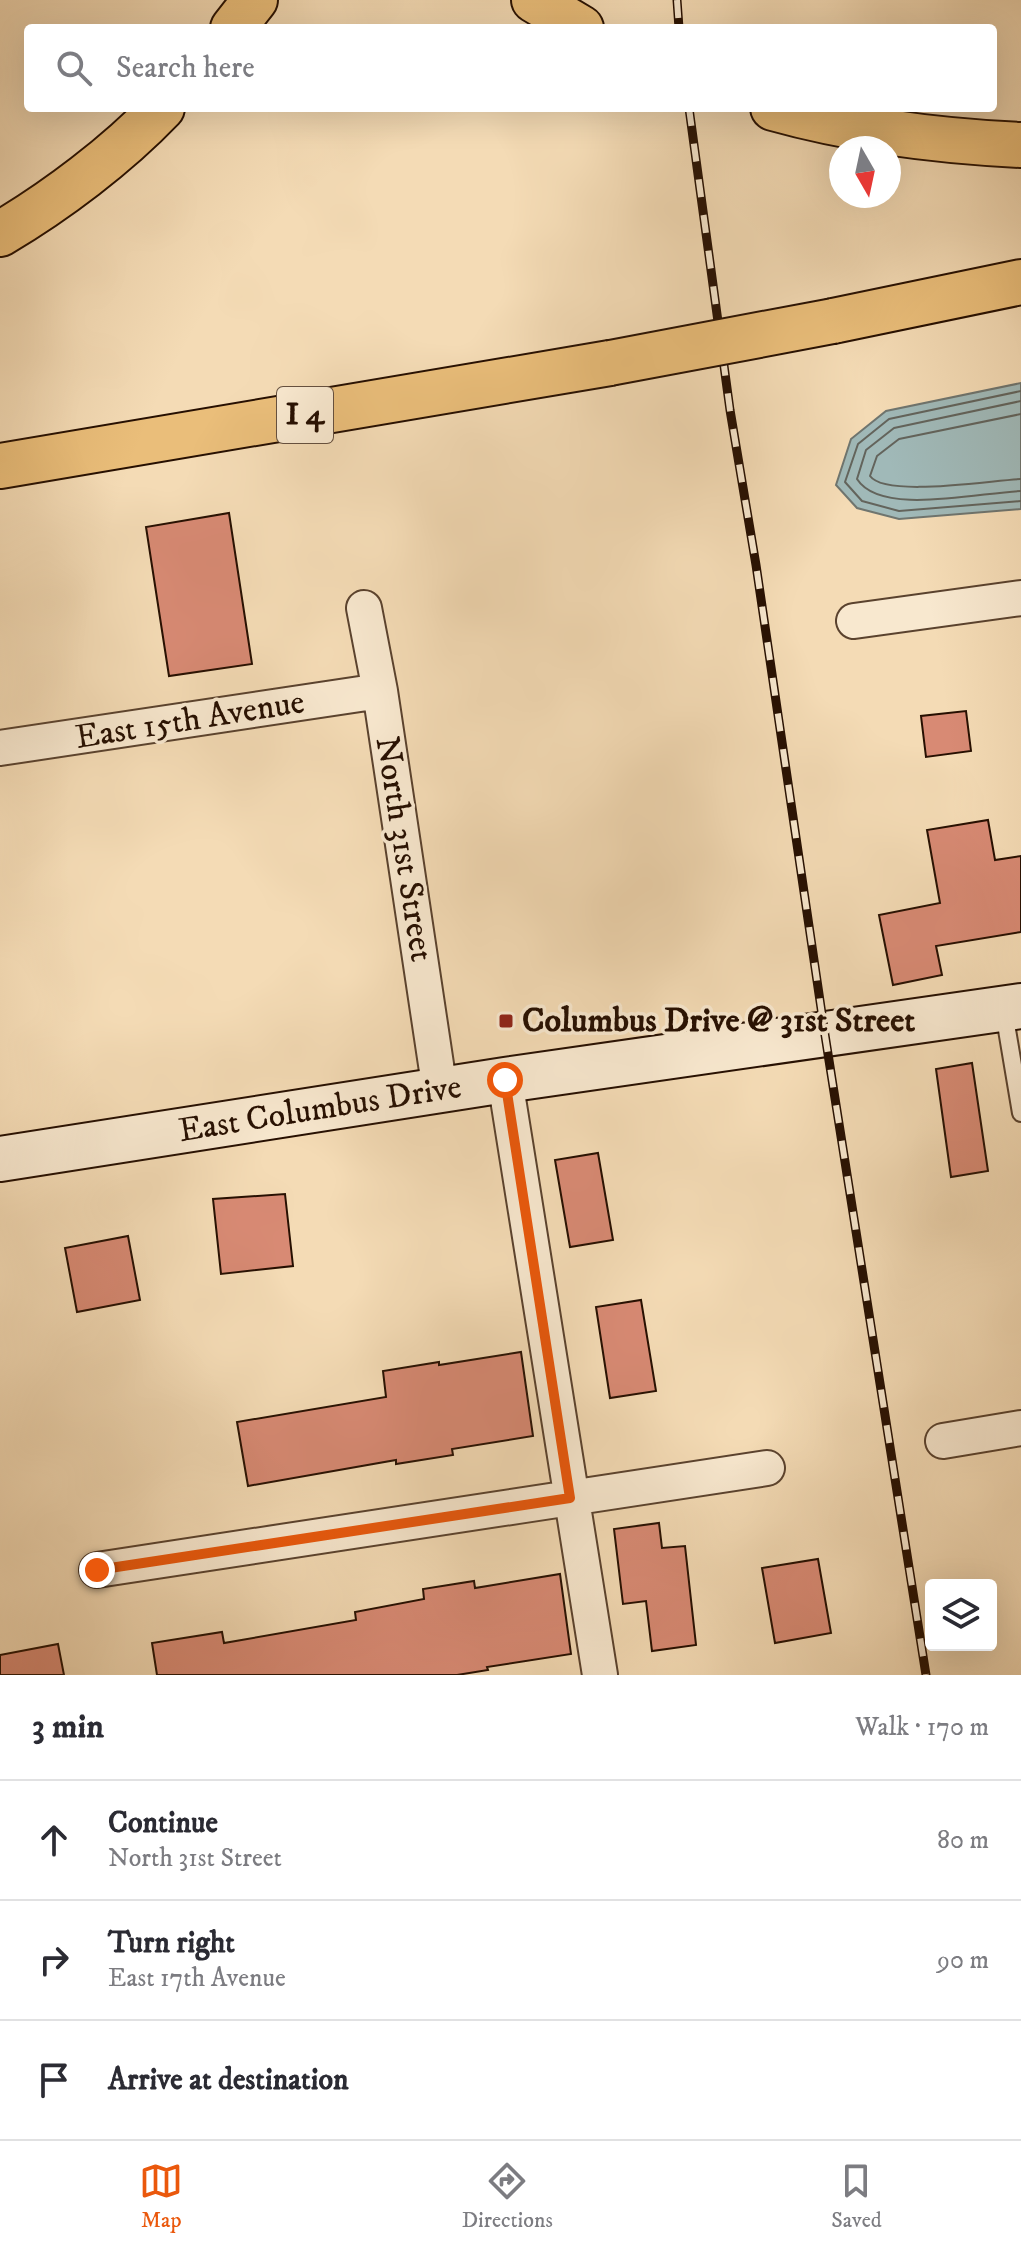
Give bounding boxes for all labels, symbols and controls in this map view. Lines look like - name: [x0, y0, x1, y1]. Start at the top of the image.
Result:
- search box: [24, 24, 997, 112]
- icon: search: [52, 46, 96, 90]
- text: Search here: [116, 50, 255, 87]
- north arrow: [829, 136, 901, 208]
- road number: I 4: [277, 387, 333, 443]
- street label: East 15th Avenue: [73, 681, 307, 759]
- street label: North 31st Street: [365, 733, 443, 965]
- place label: Columbus Drive @ 31st Street: [522, 1000, 915, 1042]
- marker: Columbus Drive @ 31st Street: [497, 1012, 515, 1030]
- route start: [487, 1062, 523, 1098]
- street label: East Columbus Drive: [176, 1066, 464, 1152]
- route end: [79, 1552, 115, 1588]
- map controls: [925, 1579, 997, 1651]
- button: layers: [925, 1579, 997, 1651]
- text: 3 min: [32, 1706, 104, 1748]
- text: Walk · 170 m: [855, 1711, 989, 1744]
- text: Continue: [108, 1805, 218, 1842]
- icon: ahead: [32, 1818, 76, 1862]
- text: 80 m: [937, 1824, 989, 1857]
- text: North 31st Street: [108, 1842, 282, 1875]
- text: Turn right: [108, 1925, 235, 1962]
- icon: right: [32, 1938, 76, 1982]
- text: 90 m: [937, 1944, 989, 1977]
- text: East 17th Avenue: [108, 1962, 286, 1995]
- icon: arrive: [32, 2058, 76, 2102]
- text: Arrive at destination: [108, 2062, 349, 2099]
- tab: Map: [139, 2159, 183, 2234]
- tab: Directions: [462, 2159, 553, 2234]
- tab: Saved: [831, 2159, 882, 2234]

